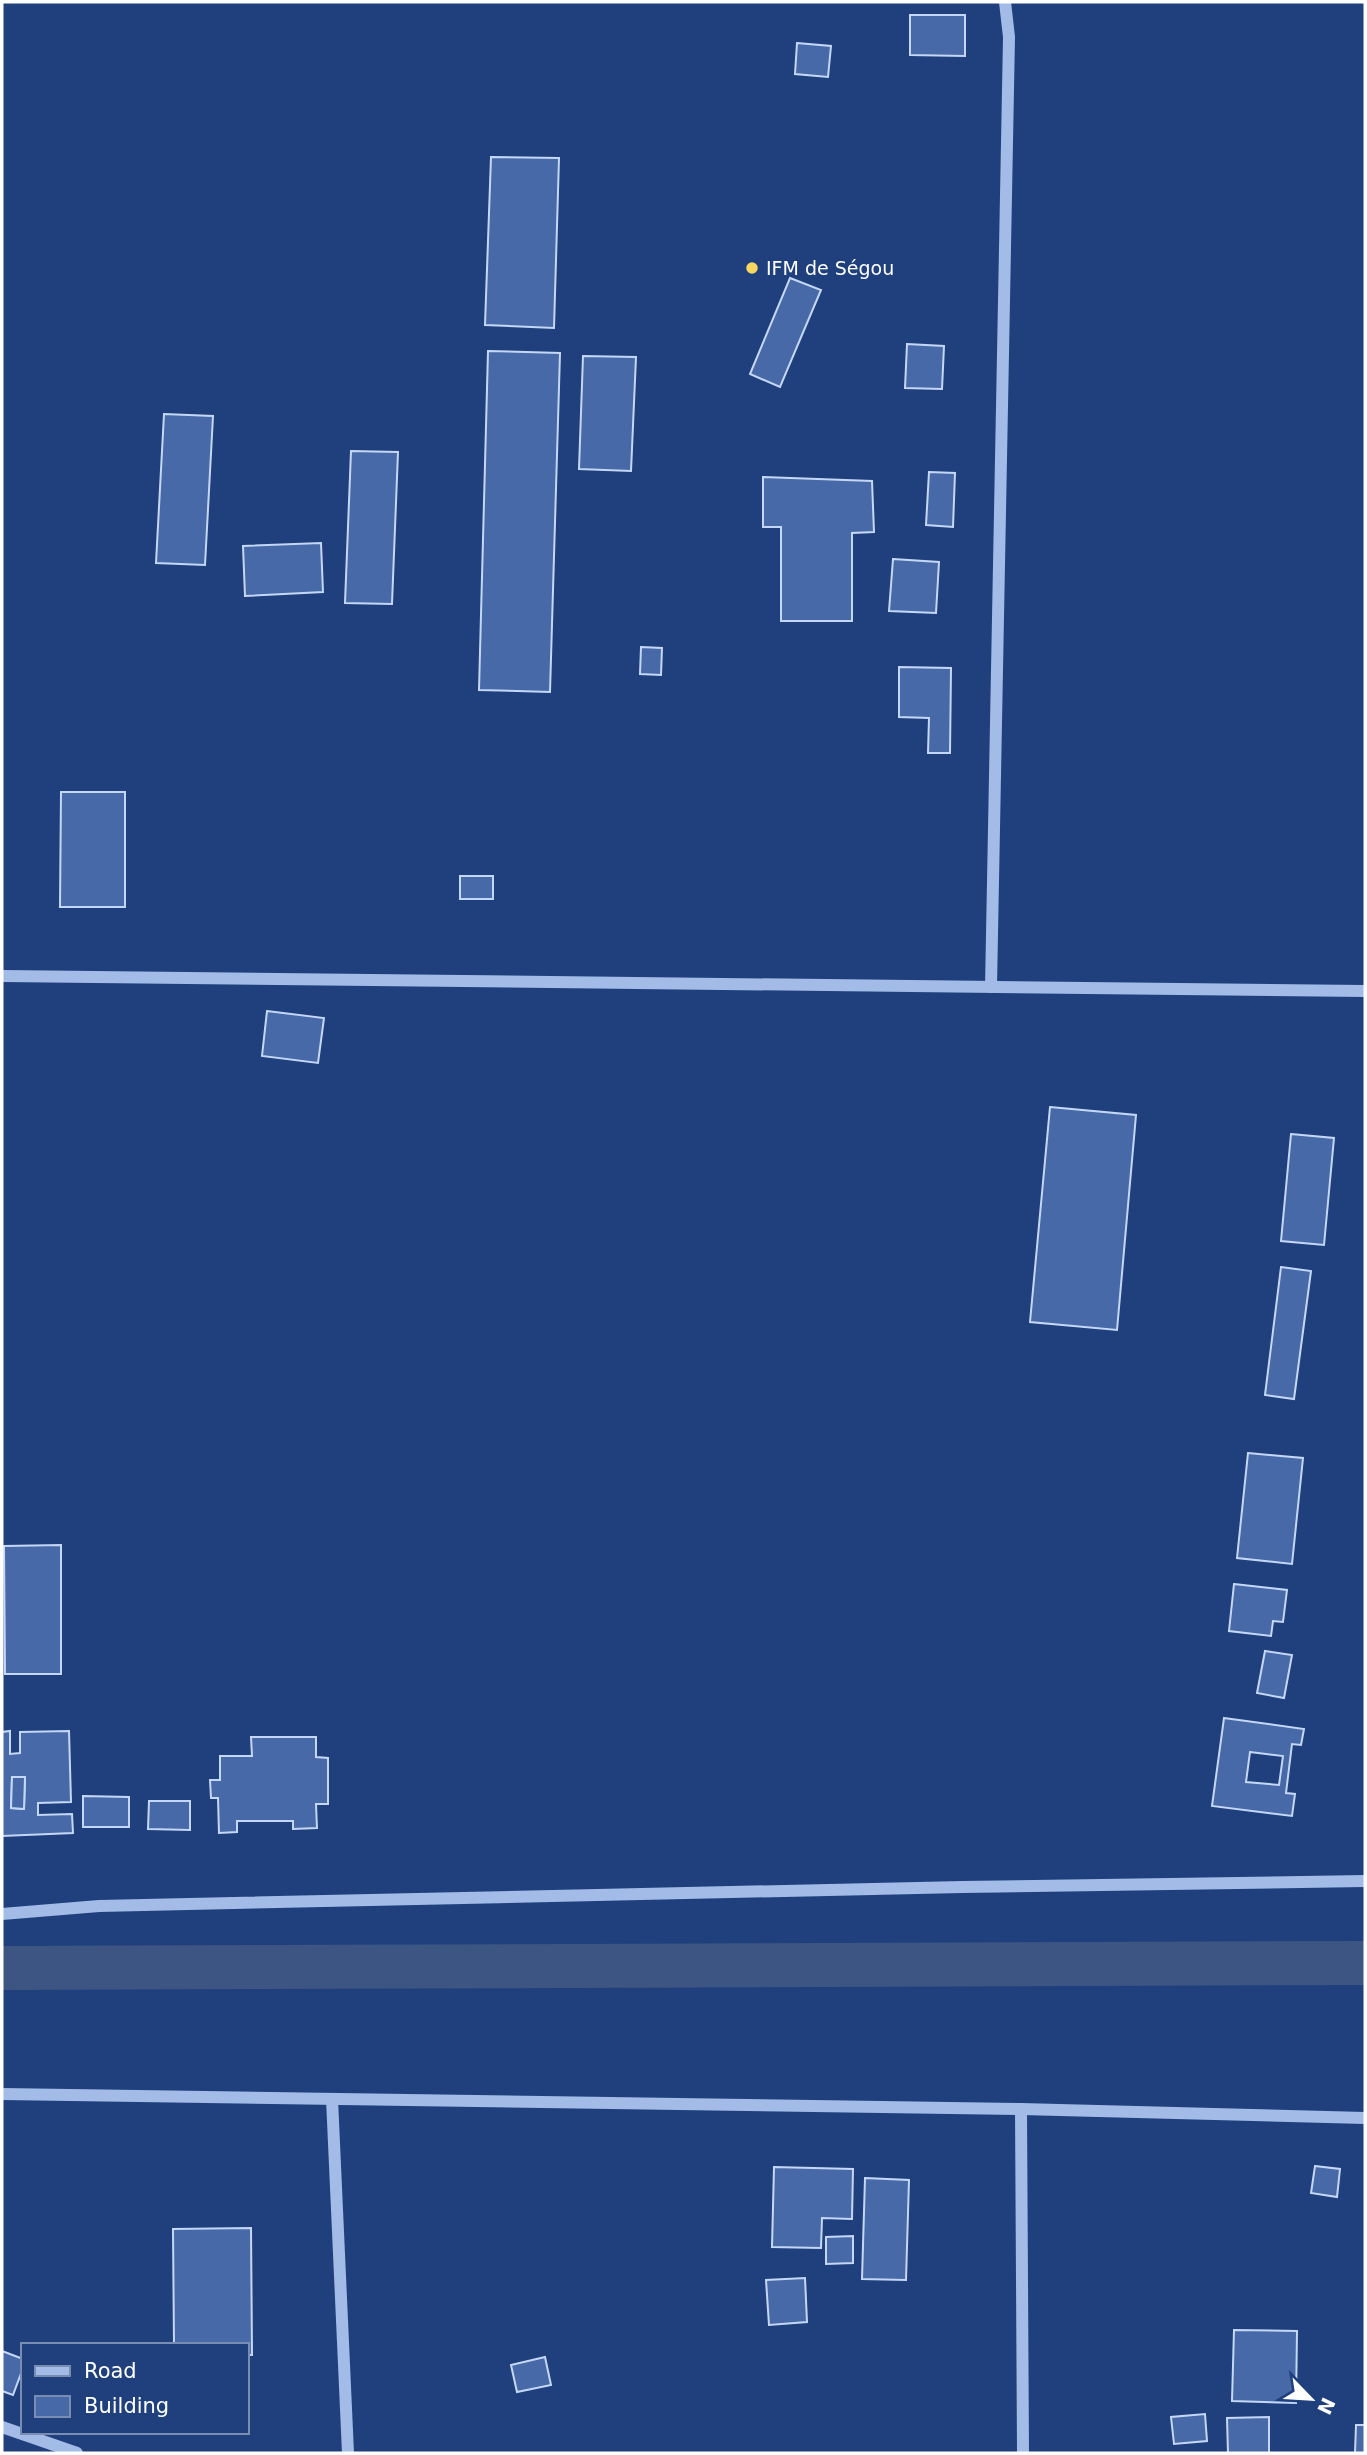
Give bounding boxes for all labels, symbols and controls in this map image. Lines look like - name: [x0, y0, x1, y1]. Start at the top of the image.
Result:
- place label: IFM de Ségou: [766, 257, 894, 279]
- marker: IFM de Ségou: [744, 260, 760, 276]
- legend: [21, 2343, 248, 2434]
- text: Road: [84, 2359, 137, 2383]
- north arrow: [1276, 2364, 1346, 2434]
- text: Building: [84, 2394, 169, 2418]
- text: N: [1313, 2394, 1340, 2418]

